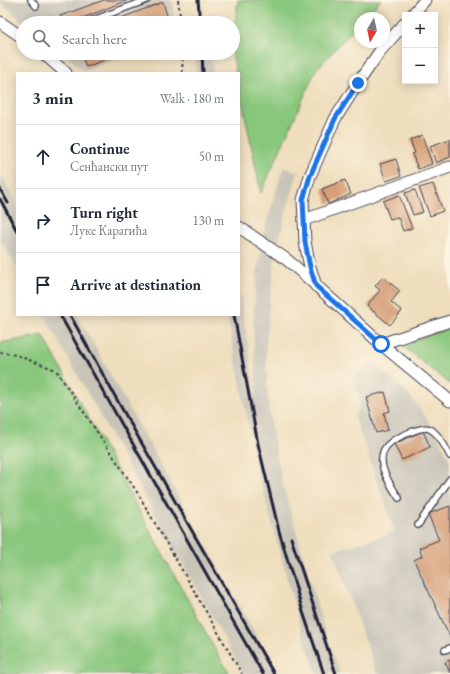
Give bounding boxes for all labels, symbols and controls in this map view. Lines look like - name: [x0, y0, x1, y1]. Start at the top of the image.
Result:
- north arrow: [354, 12, 390, 48]
- map controls: [402, 12, 438, 84]
- button: +: [402, 12, 438, 48]
- search box: [16, 16, 240, 60]
- icon: search: [30, 27, 52, 49]
- text: Search here: [62, 29, 127, 48]
- button: −: [402, 48, 438, 84]
- route end: [349, 74, 367, 92]
- text: 3 min: [32, 87, 73, 109]
- text: Walk · 180 m: [160, 90, 224, 107]
- text: Continue: [70, 139, 130, 158]
- icon: ahead: [32, 146, 54, 168]
- text: 50 m: [199, 148, 224, 165]
- text: Сенћански пут: [70, 158, 148, 175]
- text: Turn right: [70, 203, 138, 222]
- icon: right: [32, 210, 54, 232]
- text: 130 m: [193, 212, 224, 229]
- text: Луке Карагића: [70, 222, 147, 239]
- icon: arrive: [32, 274, 54, 296]
- text: Arrive at destination: [70, 275, 201, 294]
- route start: [372, 335, 390, 353]

